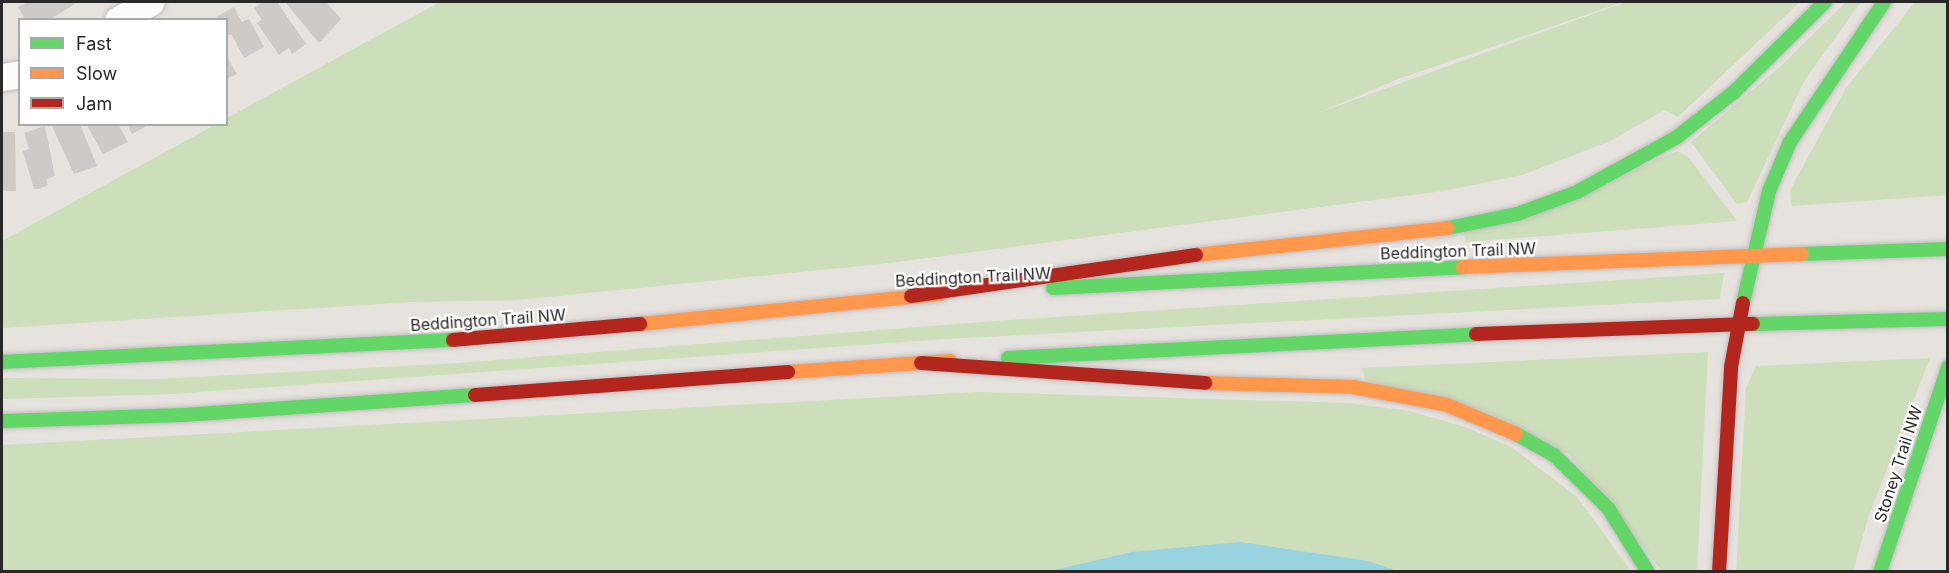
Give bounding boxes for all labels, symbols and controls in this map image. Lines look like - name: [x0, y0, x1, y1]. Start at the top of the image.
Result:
- legend: [18, 18, 228, 126]
- text: Fast: [76, 33, 112, 54]
- text: Slow: [76, 63, 117, 84]
- text: Jam: [76, 93, 112, 114]
- street label: Beddington Trail NW: [1380, 239, 1536, 263]
- street label: Beddington Trail NW: [895, 263, 1051, 291]
- street label: Beddington Trail NW: [410, 305, 566, 335]
- street label: Stoney Trail NW: [1870, 403, 1926, 525]

